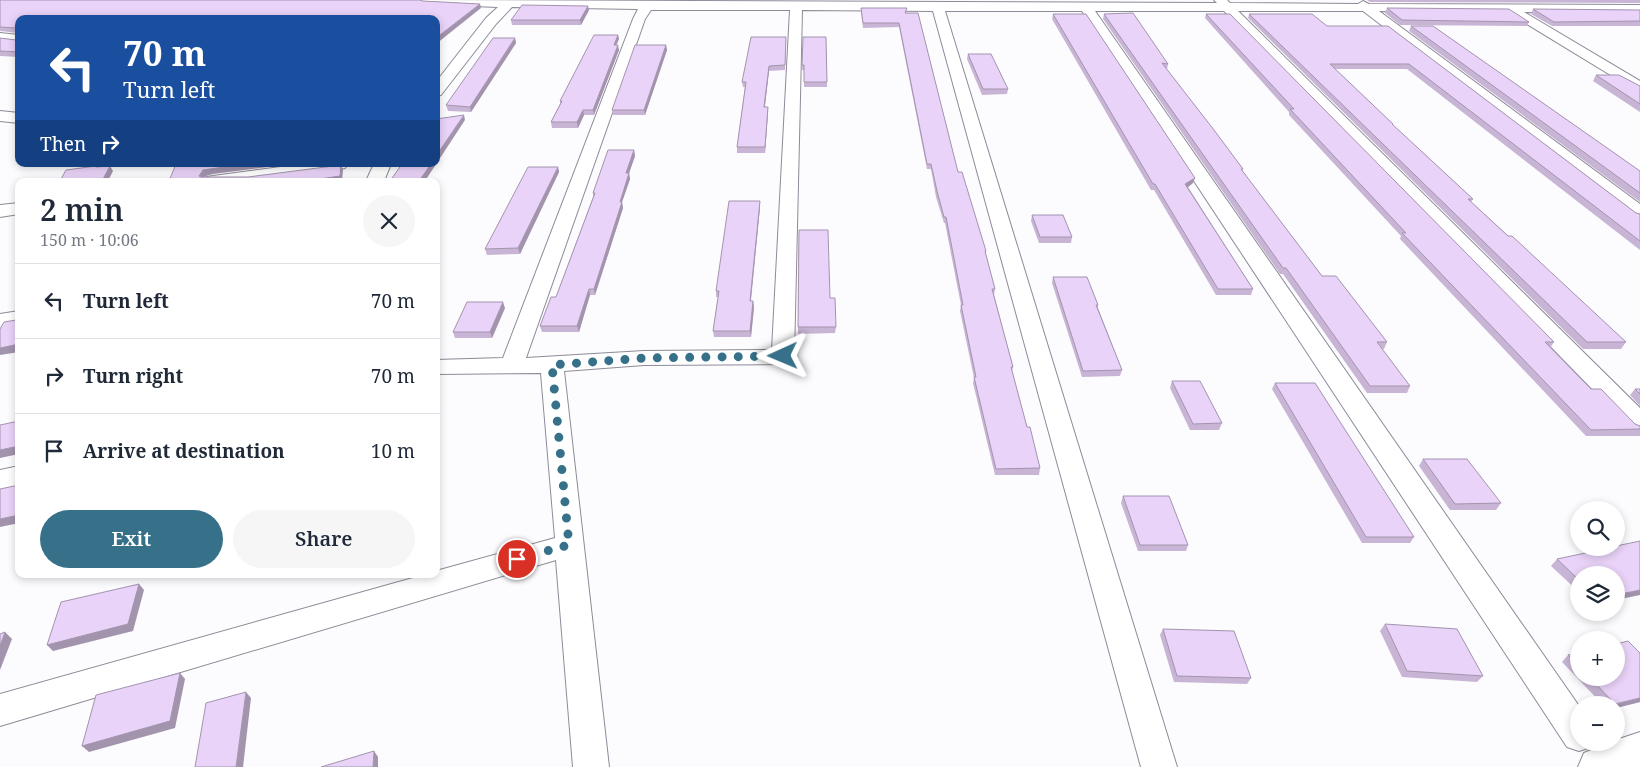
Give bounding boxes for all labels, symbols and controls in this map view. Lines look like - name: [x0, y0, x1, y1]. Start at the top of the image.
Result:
- text: 70 m: [123, 29, 206, 76]
- icon: left: [40, 35, 105, 100]
- text: Turn left: [123, 74, 215, 104]
- icon: right: [96, 130, 124, 158]
- text: Then: [40, 131, 86, 157]
- text: 2 min: [40, 189, 124, 230]
- button: close: [363, 195, 415, 247]
- text: 150 m · 10:06: [40, 229, 139, 251]
- icon: left: [40, 287, 68, 315]
- text: Turn left: [83, 288, 169, 314]
- text: 70 m: [371, 288, 415, 314]
- position arrow: [756, 329, 808, 381]
- icon: right: [40, 362, 68, 390]
- text: Turn right: [83, 363, 183, 389]
- text: 70 m: [371, 363, 415, 389]
- icon: arrive: [40, 437, 68, 465]
- text: Arrive at destination: [83, 438, 285, 464]
- text: 10 m: [371, 438, 415, 464]
- map controls: [1570, 501, 1625, 751]
- button: search: [1570, 501, 1625, 556]
- button: Exit: [40, 510, 223, 568]
- button: Share: [233, 510, 415, 568]
- pin: [496, 538, 538, 580]
- icon: arrive: [503, 545, 531, 573]
- button: layers: [1570, 566, 1625, 621]
- button: +: [1570, 631, 1625, 686]
- button: −: [1570, 696, 1625, 751]

